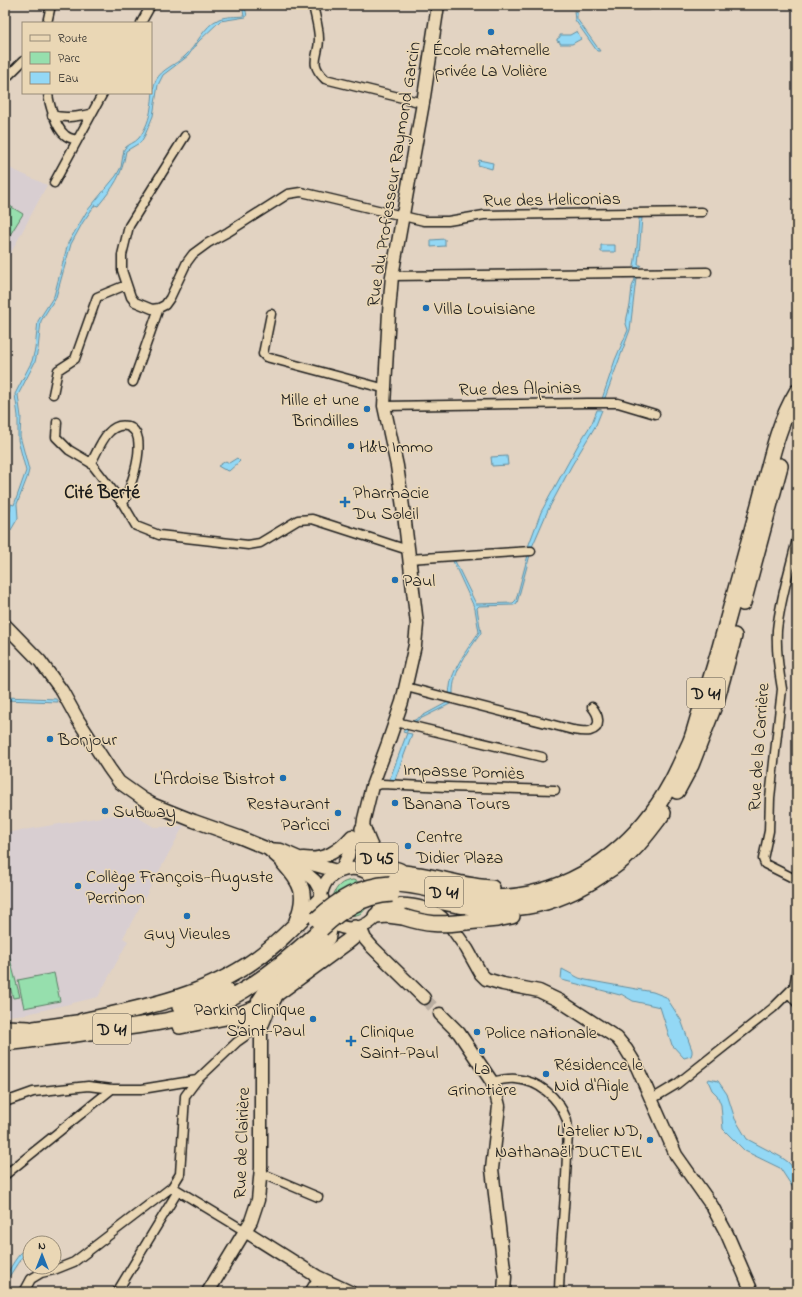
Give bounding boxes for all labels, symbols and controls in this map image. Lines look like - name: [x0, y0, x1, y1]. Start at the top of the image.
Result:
- legend: [22, 22, 152, 94]
- marker: École maternelle privée La Volière: [486, 27, 496, 37]
- text: Route: [58, 30, 88, 48]
- place label: École maternelle privée La Volière: [432, 38, 551, 85]
- street label: Rue du Professeur Raymond Garcin: [361, 40, 429, 309]
- text: Parc: [58, 50, 80, 68]
- text: Eau: [58, 70, 79, 88]
- street label: Rue des Heliconias: [483, 187, 621, 215]
- place label: Villa Louisiane: [433, 297, 536, 323]
- marker: Villa Louisiane: [421, 303, 431, 313]
- street label: Rue des Alpinias: [458, 376, 582, 404]
- place label: Mille et une Brindilles: [280, 388, 360, 435]
- marker: Mille et une Brindilles: [362, 404, 372, 414]
- place label: H&b Immo: [359, 435, 433, 461]
- marker: H&b Immo: [346, 441, 356, 451]
- district label: Cité Berté: [64, 480, 140, 507]
- place label: Pharmacie Du Soleil: [352, 481, 430, 528]
- marker: Pharmacie Du Soleil: [340, 497, 350, 507]
- place label: Paul: [403, 569, 435, 595]
- marker: Paul: [390, 575, 400, 585]
- road number: D 41: [687, 678, 725, 708]
- street label: Rue de la Carrière: [743, 681, 778, 812]
- place label: Bonjour: [57, 728, 118, 754]
- marker: Bonjour: [45, 734, 55, 744]
- street label: Impasse Pomiès: [403, 758, 525, 788]
- place label: L'Ardoise Bistrot: [154, 767, 275, 793]
- marker: L'Ardoise Bistrot: [278, 773, 288, 783]
- place label: Restaurant Par'icci: [247, 792, 330, 839]
- place label: Banana Tours: [402, 792, 510, 818]
- marker: Banana Tours: [390, 798, 400, 808]
- place label: Subway: [113, 800, 176, 826]
- marker: Subway: [100, 806, 110, 816]
- marker: Restaurant Par'icci: [333, 808, 343, 818]
- place label: Centre Didier Plaza: [415, 825, 503, 872]
- marker: Centre Didier Plaza: [403, 841, 413, 851]
- road number: D 45: [356, 843, 398, 873]
- place label: Collège François-Auguste Perrinon: [86, 865, 274, 912]
- road number: D 41: [425, 877, 463, 907]
- marker: Collège François-Auguste Perrinon: [73, 881, 83, 891]
- marker: Guy Vieules: [182, 911, 192, 921]
- place label: Guy Vieules: [143, 922, 231, 948]
- place label: Parking Clinique Saint-Paul: [194, 998, 306, 1045]
- road number: D 41: [93, 1014, 131, 1044]
- marker: Parking Clinique Saint-Paul: [308, 1014, 318, 1024]
- place label: Clinique Saint-Paul: [360, 1020, 439, 1067]
- place label: Police nationale: [485, 1021, 598, 1047]
- marker: Police nationale: [472, 1027, 482, 1037]
- marker: Clinique Saint-Paul: [345, 1035, 357, 1047]
- marker: La Grinotière: [477, 1046, 487, 1056]
- place label: Résidence le Nid d'Aigle: [554, 1053, 644, 1101]
- place label: La Grinotière: [447, 1057, 518, 1104]
- marker: Résidence le Nid d'Aigle: [541, 1069, 551, 1079]
- street label: Rue de Clairière: [228, 1086, 258, 1199]
- place label: L'atelier ND, Nathanaël DUCTEIL: [495, 1119, 642, 1166]
- marker: L'atelier ND, Nathanaël DUCTEIL: [645, 1135, 655, 1145]
- north arrow: [22, 1235, 62, 1275]
- text: N: [38, 1238, 46, 1254]

